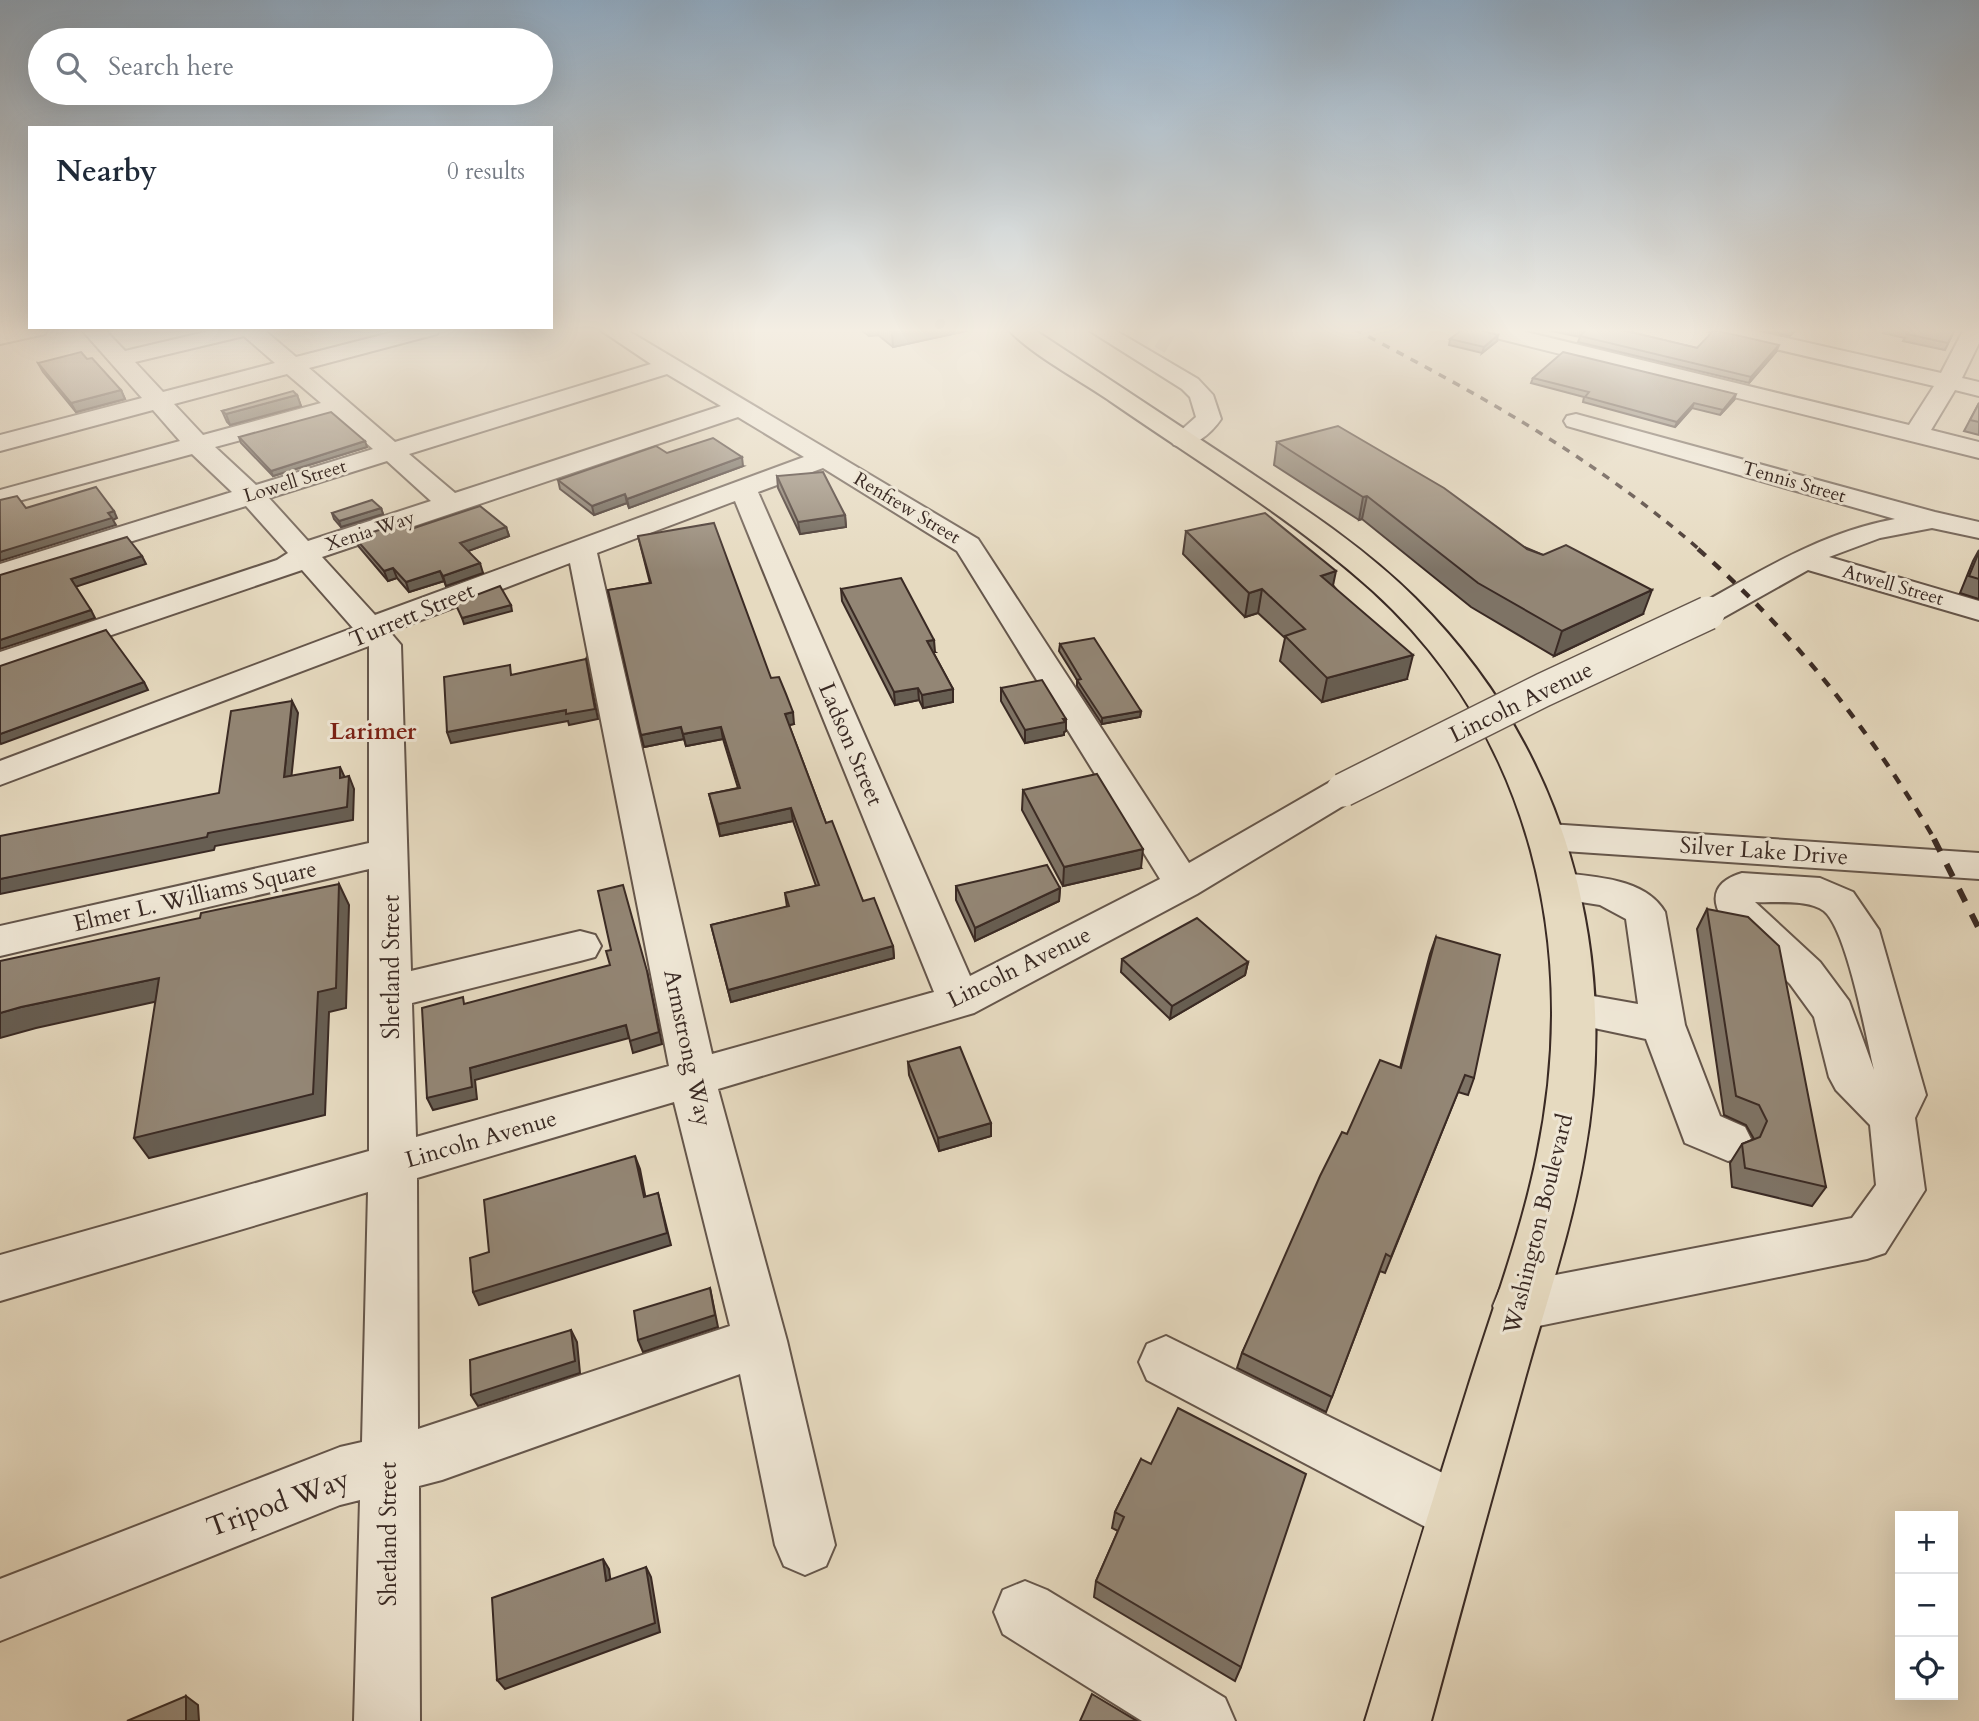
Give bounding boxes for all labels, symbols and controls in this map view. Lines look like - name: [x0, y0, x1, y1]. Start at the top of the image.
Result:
- search box: [28, 28, 553, 105]
- icon: search: [52, 48, 90, 86]
- text: Search here: [108, 49, 234, 84]
- text: Nearby: [56, 151, 157, 192]
- text: 0 results: [447, 156, 525, 187]
- street label: Lowell Street: [240, 453, 350, 509]
- street label: Tennis Street: [1739, 455, 1849, 509]
- street label: Renfrew Street: [849, 466, 965, 550]
- street label: Xenia Way: [322, 504, 418, 558]
- street label: Atwell Street: [1839, 558, 1947, 612]
- street label: Turrett Street: [345, 575, 479, 655]
- street label: Lincoln Avenue: [1444, 654, 1598, 750]
- street label: Ladson Street: [811, 678, 891, 810]
- district label: Larimer: [329, 715, 417, 748]
- street label: Silver Lake Drive: [1679, 830, 1849, 872]
- street label: Elmer L. Williams Square: [70, 853, 320, 939]
- street label: Shetland Street: [376, 895, 407, 1039]
- street label: Lincoln Avenue: [942, 919, 1096, 1015]
- street label: Armstrong Way: [656, 967, 720, 1129]
- street label: Lincoln Avenue: [402, 1103, 560, 1175]
- street label: Washington Boulevard: [1495, 1110, 1581, 1338]
- street label: Tripod Way: [202, 1460, 355, 1546]
- street label: Shetland Street: [373, 1462, 404, 1606]
- map controls: [1895, 1511, 1958, 1700]
- button: +: [1895, 1511, 1958, 1574]
- button: −: [1895, 1574, 1958, 1637]
- button: locate: [1895, 1637, 1958, 1700]

